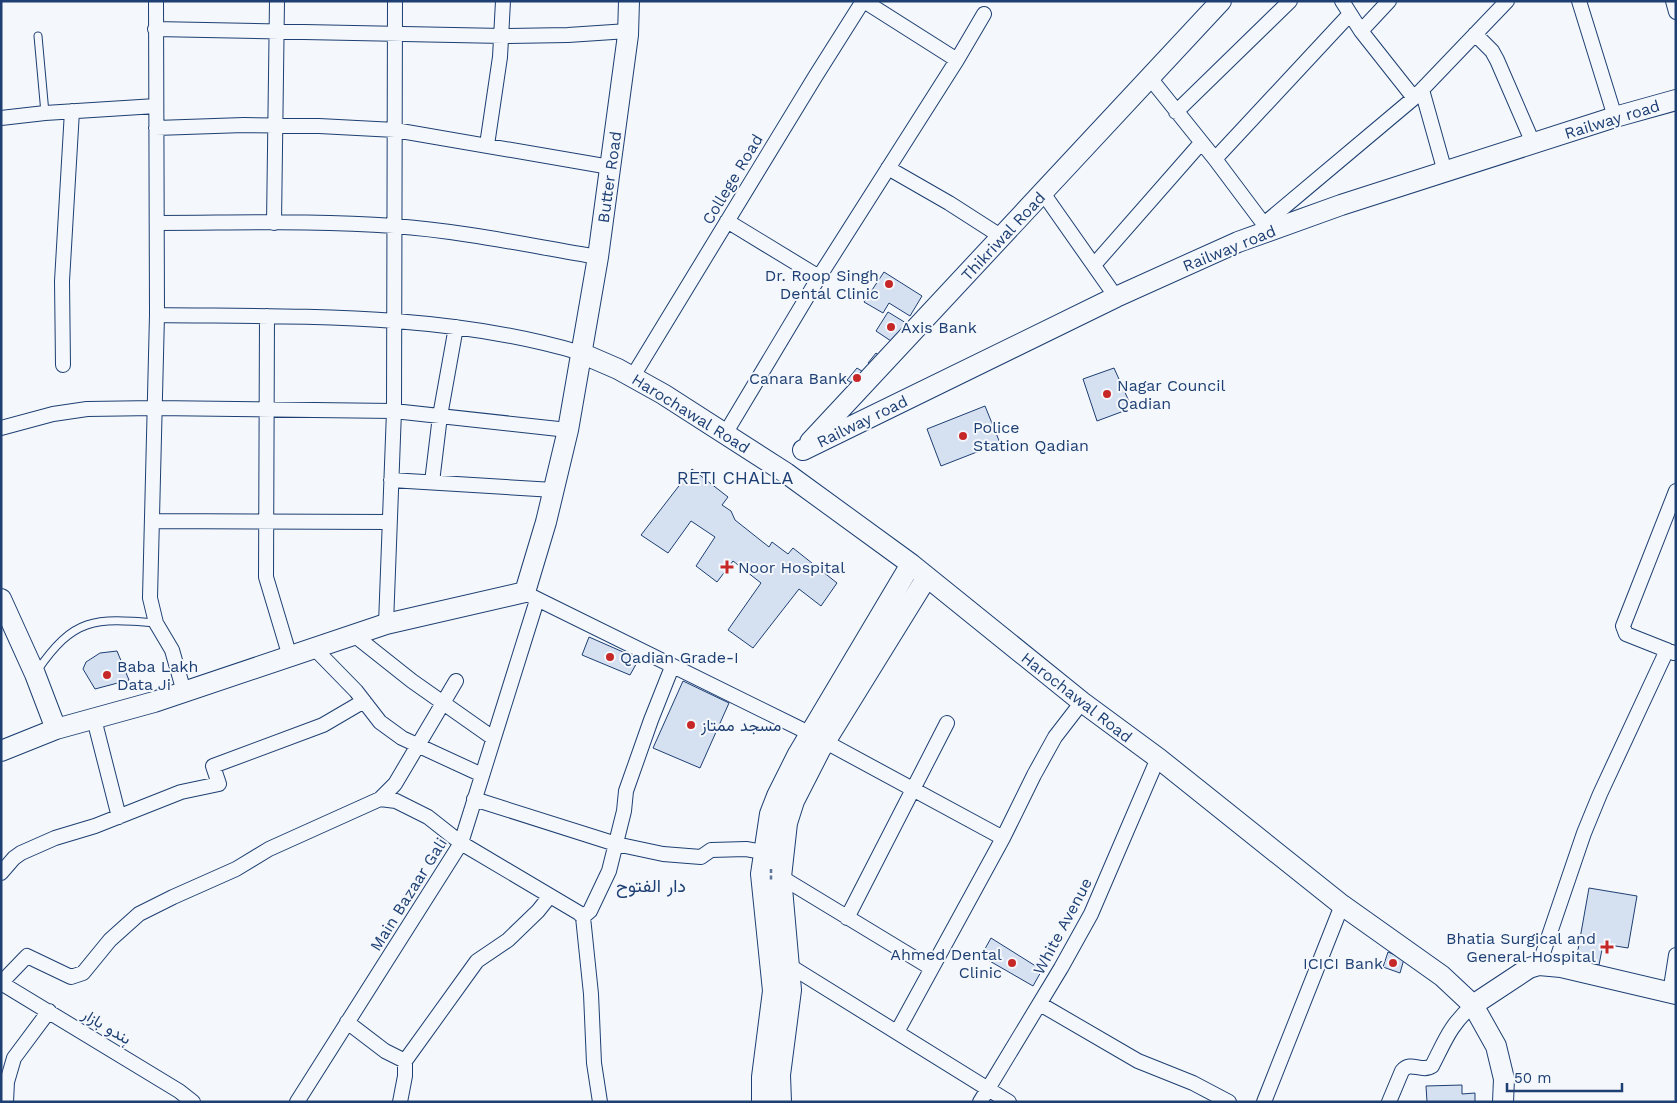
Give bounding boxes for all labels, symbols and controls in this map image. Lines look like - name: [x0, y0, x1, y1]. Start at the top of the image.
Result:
- street label: Railway road: [1562, 96, 1662, 143]
- street label: Butter Road: [594, 130, 625, 224]
- street label: College Road: [698, 131, 767, 228]
- street label: Thikriwal Road: [957, 188, 1049, 285]
- street label: Railway road: [1180, 221, 1278, 276]
- place label: Dr. Roop Singh Dental Clinic: [765, 266, 879, 303]
- marker: Dr. Roop Singh Dental Clinic: [883, 278, 895, 290]
- place label: Axis Bank: [901, 318, 977, 337]
- marker: Axis Bank: [885, 321, 897, 333]
- street label: Harochawal Road: [628, 369, 753, 457]
- place label: Canara Bank: [749, 369, 847, 388]
- marker: Canara Bank: [851, 372, 863, 384]
- place label: Nagar Council Qadian: [1117, 376, 1225, 413]
- marker: Nagar Council Qadian: [1101, 388, 1113, 400]
- street label: Railway road: [814, 391, 911, 452]
- place label: Police Station Qadian: [973, 418, 1089, 455]
- marker: Police Station Qadian: [957, 430, 969, 442]
- district label: RETI CHALLA: [677, 467, 793, 488]
- place label: Noor Hospital: [738, 558, 845, 577]
- marker: Noor Hospital: [720, 560, 734, 574]
- place label: Qadian Grade-I: [620, 648, 739, 667]
- street label: Harochawal Road: [1017, 648, 1136, 747]
- marker: Qadian Grade-I: [604, 651, 616, 663]
- place label: Baba Lakh Data Ji: [117, 657, 198, 694]
- marker: Baba Lakh Data Ji: [101, 669, 113, 681]
- place label: مسجد ممتاز: [700, 716, 781, 736]
- marker: مسجد ممتاز: [685, 719, 697, 731]
- street label: Main Bazaar Gali: [366, 834, 451, 954]
- district label: دار الفتوح: [616, 875, 686, 898]
- street label: White Avenue: [1029, 875, 1096, 978]
- place label: Bhatia Surgical and General Hospital: [1446, 929, 1596, 966]
- marker: Bhatia Surgical and General Hospital: [1600, 940, 1614, 954]
- place label: Ahmed Dental Clinic: [890, 945, 1002, 982]
- place label: ICICI Bank: [1303, 954, 1383, 973]
- marker: Ahmed Dental Clinic: [1006, 957, 1018, 969]
- marker: ICICI Bank: [1387, 957, 1399, 969]
- street label: ہندو بازار: [78, 1004, 135, 1049]
- scale bar: [1507, 1060, 1622, 1092]
- text: 50 m: [1514, 1069, 1551, 1087]

